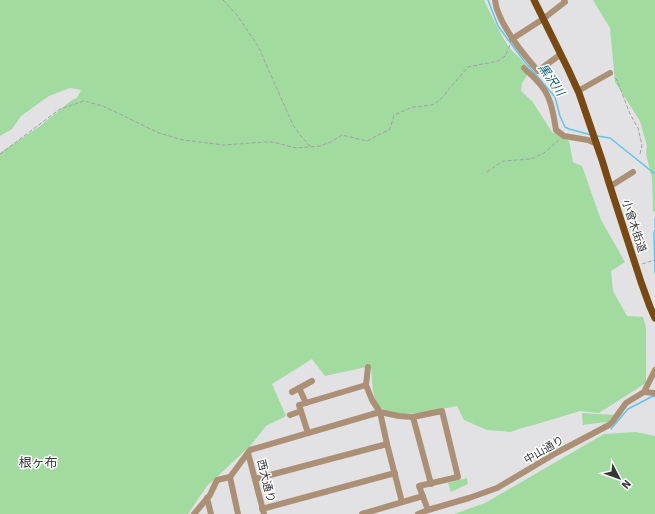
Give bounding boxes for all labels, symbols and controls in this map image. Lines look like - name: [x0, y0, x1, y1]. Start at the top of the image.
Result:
- water label: 黒沢川: [535, 61, 569, 101]
- street label: 小曾木街道: [619, 198, 649, 254]
- street label: 中山通り: [522, 433, 566, 467]
- district label: 根ヶ布: [18, 455, 58, 471]
- street label: 西大通り: [254, 458, 278, 504]
- north arrow: [599, 458, 639, 498]
- text: N: [619, 477, 634, 491]

